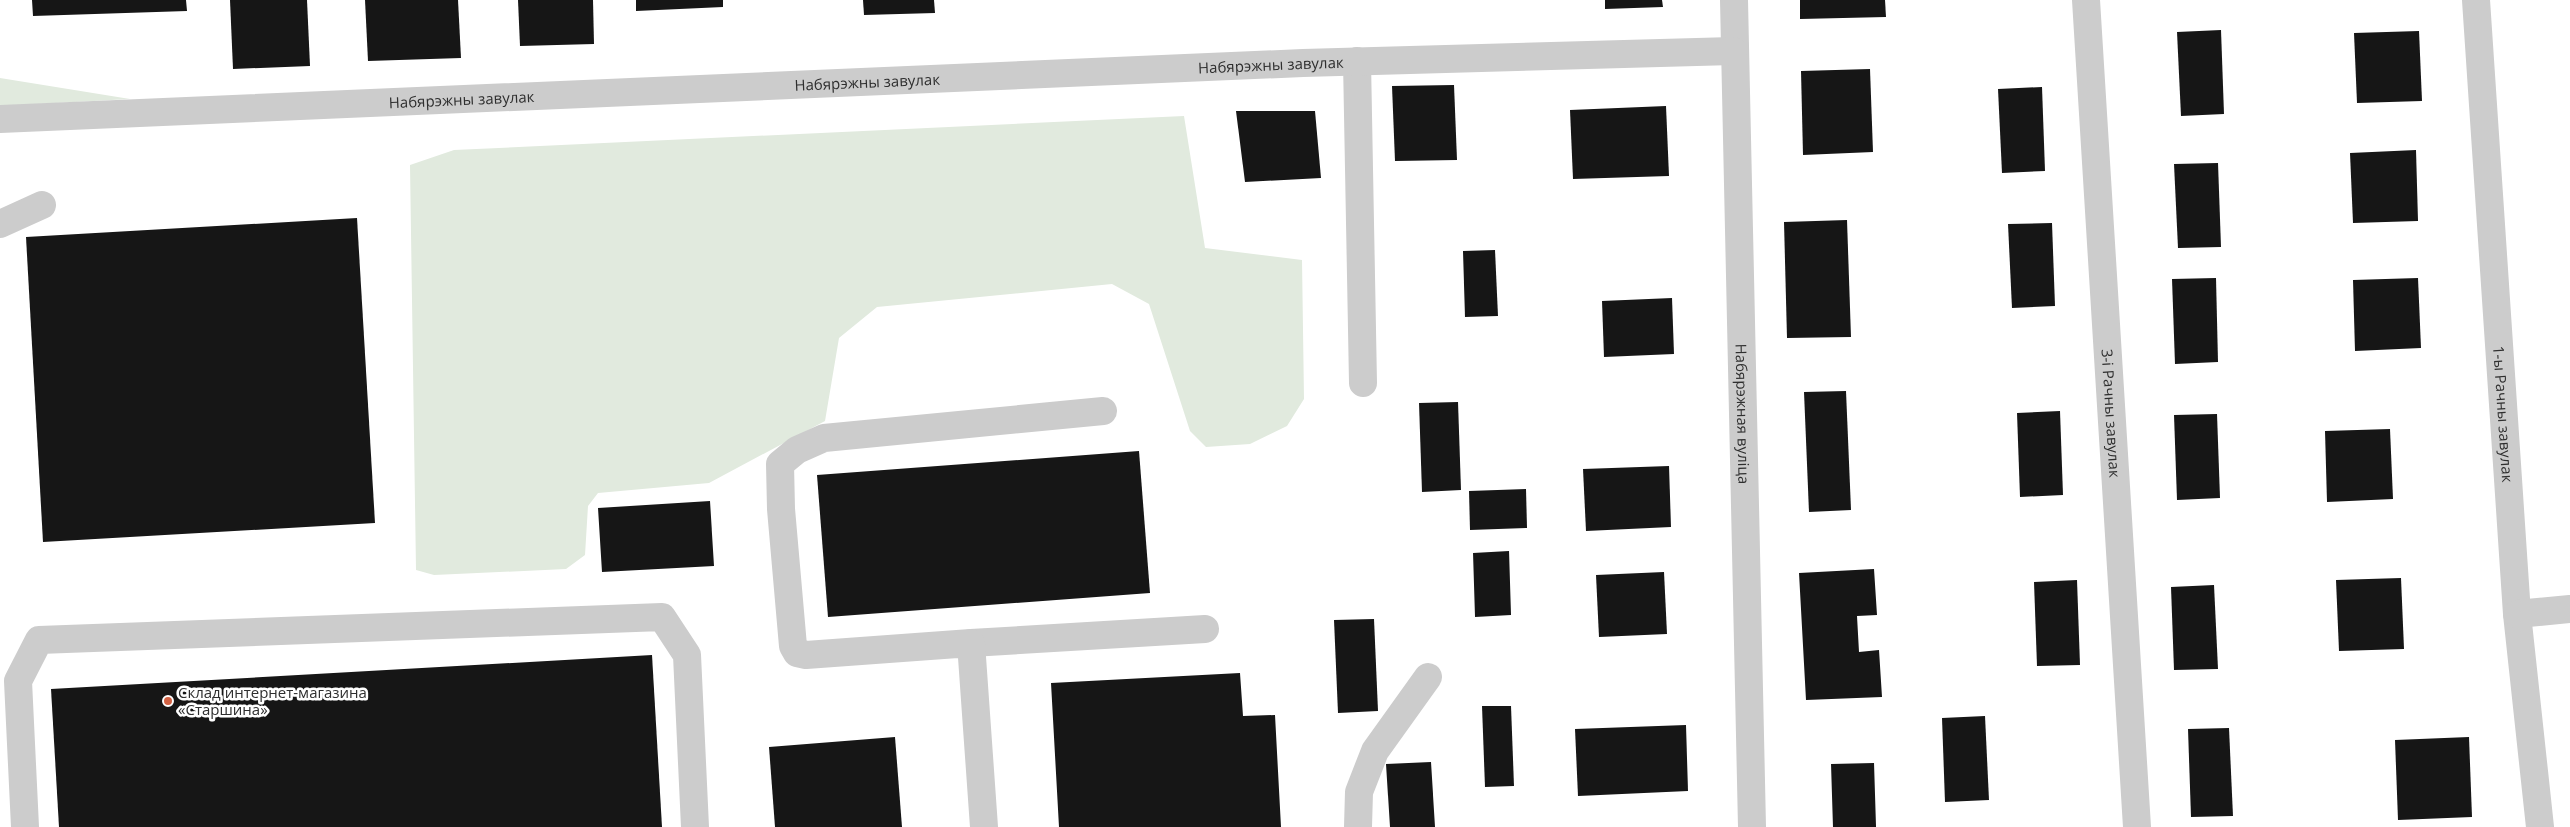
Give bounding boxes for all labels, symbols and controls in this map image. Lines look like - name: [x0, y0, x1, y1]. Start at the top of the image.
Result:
- street label: Набярэжны завулак: [1198, 52, 1344, 78]
- street label: Набярэжны завулак: [794, 69, 941, 95]
- street label: Набярэжны завулак: [388, 86, 535, 112]
- street label: Набярэжная вуліца: [1731, 343, 1755, 484]
- street label: 1-ы Рачны завулак: [2489, 345, 2518, 483]
- street label: 3-і Рачны завулак: [2098, 348, 2125, 478]
- place label: Склад интернет-магазина «Старшина»: [178, 682, 367, 719]
- marker: Склад интернет-магазина «Старшина»: [162, 695, 174, 707]

